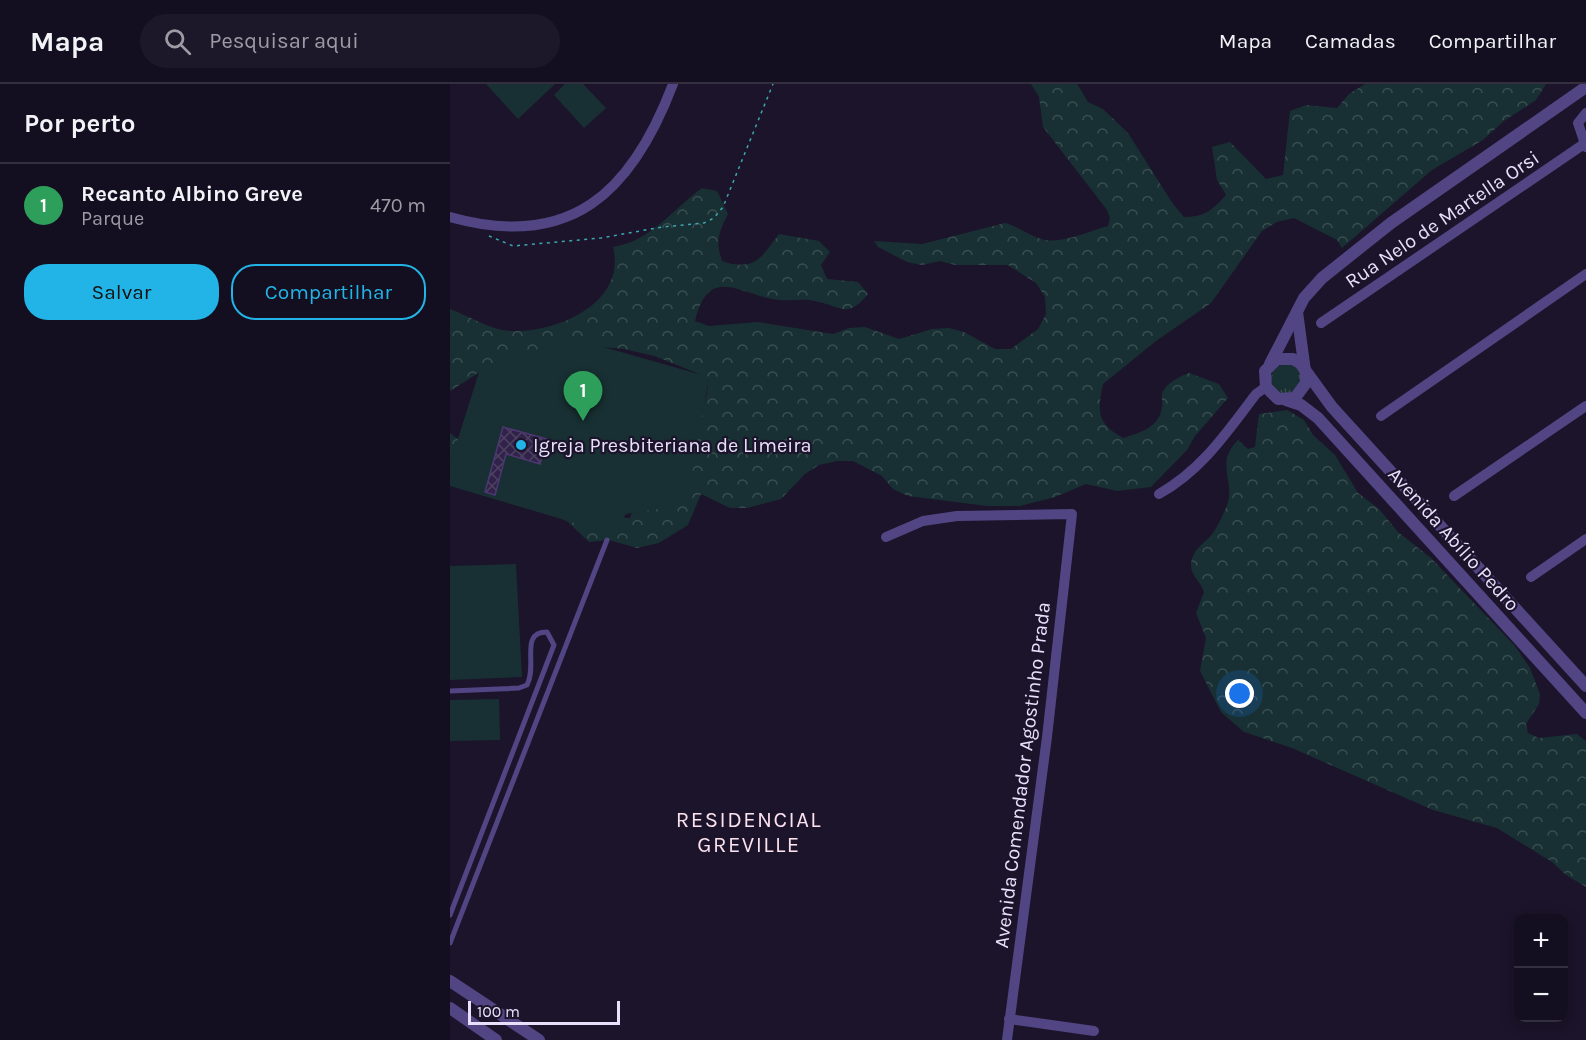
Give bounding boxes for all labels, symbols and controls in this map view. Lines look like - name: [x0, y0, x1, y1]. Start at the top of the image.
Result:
- search box: [140, 14, 560, 68]
- text: Mapa: [30, 25, 104, 58]
- icon: search: [161, 25, 194, 58]
- text: Pesquisar aqui: [209, 28, 359, 54]
- text: Mapa: [1219, 29, 1272, 53]
- text: Camadas: [1305, 29, 1396, 53]
- text: Compartilhar: [1429, 29, 1556, 53]
- text: Por perto: [24, 108, 135, 139]
- street label: Rua Nelo de Martella Orsi: [1341, 146, 1544, 293]
- text: Recanto Albino Greve: [81, 181, 303, 207]
- text: 1: [40, 194, 47, 217]
- text: 470 m: [370, 194, 426, 217]
- text: Parque: [81, 207, 144, 230]
- button: Salvar: [24, 264, 219, 320]
- button: Compartilhar: [231, 264, 426, 320]
- pin: 1: [564, 372, 602, 421]
- place label: Igreja Presbiteriana de Limeira: [533, 434, 812, 457]
- marker: Igreja Presbiteriana de Limeira: [514, 438, 528, 452]
- street label: Avenida Abílio Pedro: [1383, 463, 1524, 616]
- street label: Avenida Comendador Agostinho Prada: [990, 601, 1055, 949]
- your location: [1225, 679, 1254, 708]
- district label: RESIDENCIAL GREVILLE: [676, 807, 822, 858]
- map controls: [1514, 914, 1568, 1022]
- button: +: [1514, 914, 1568, 968]
- button: −: [1514, 968, 1568, 1022]
- scale bar: [468, 998, 620, 1026]
- text: 100 m: [477, 1002, 520, 1021]

